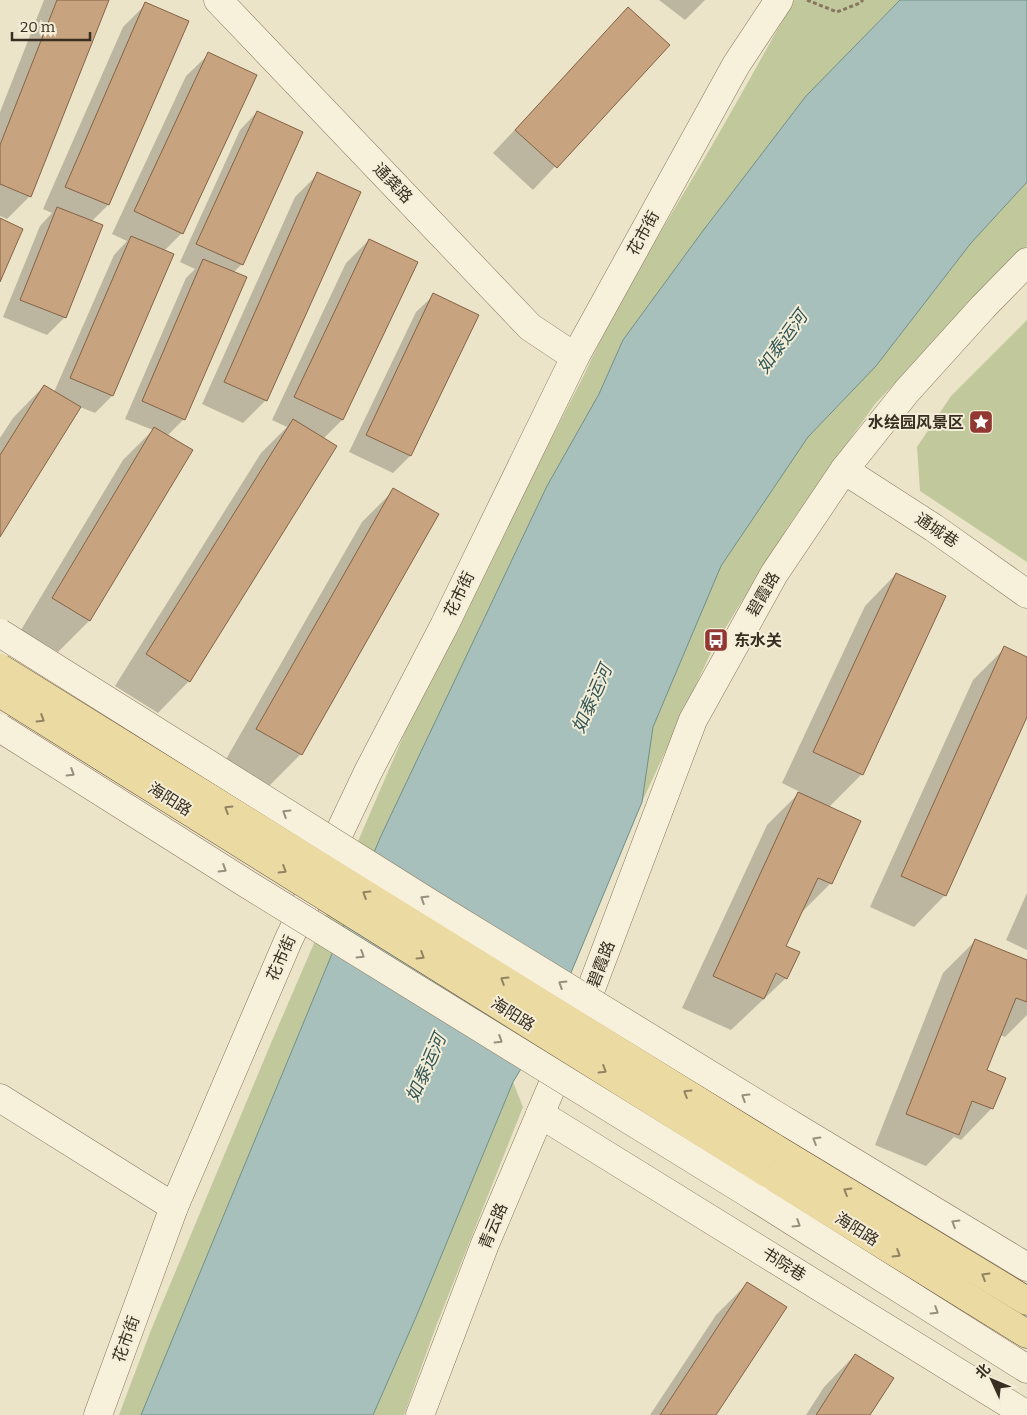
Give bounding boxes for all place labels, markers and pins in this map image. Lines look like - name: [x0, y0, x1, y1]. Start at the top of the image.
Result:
- place icon: 水绘园风景区: [968, 409, 994, 435]
- place label: 水绘园风景区: [868, 413, 964, 432]
- bus stop icon: 东水关: [703, 627, 729, 653]
- place label: 东水关: [734, 631, 782, 650]

